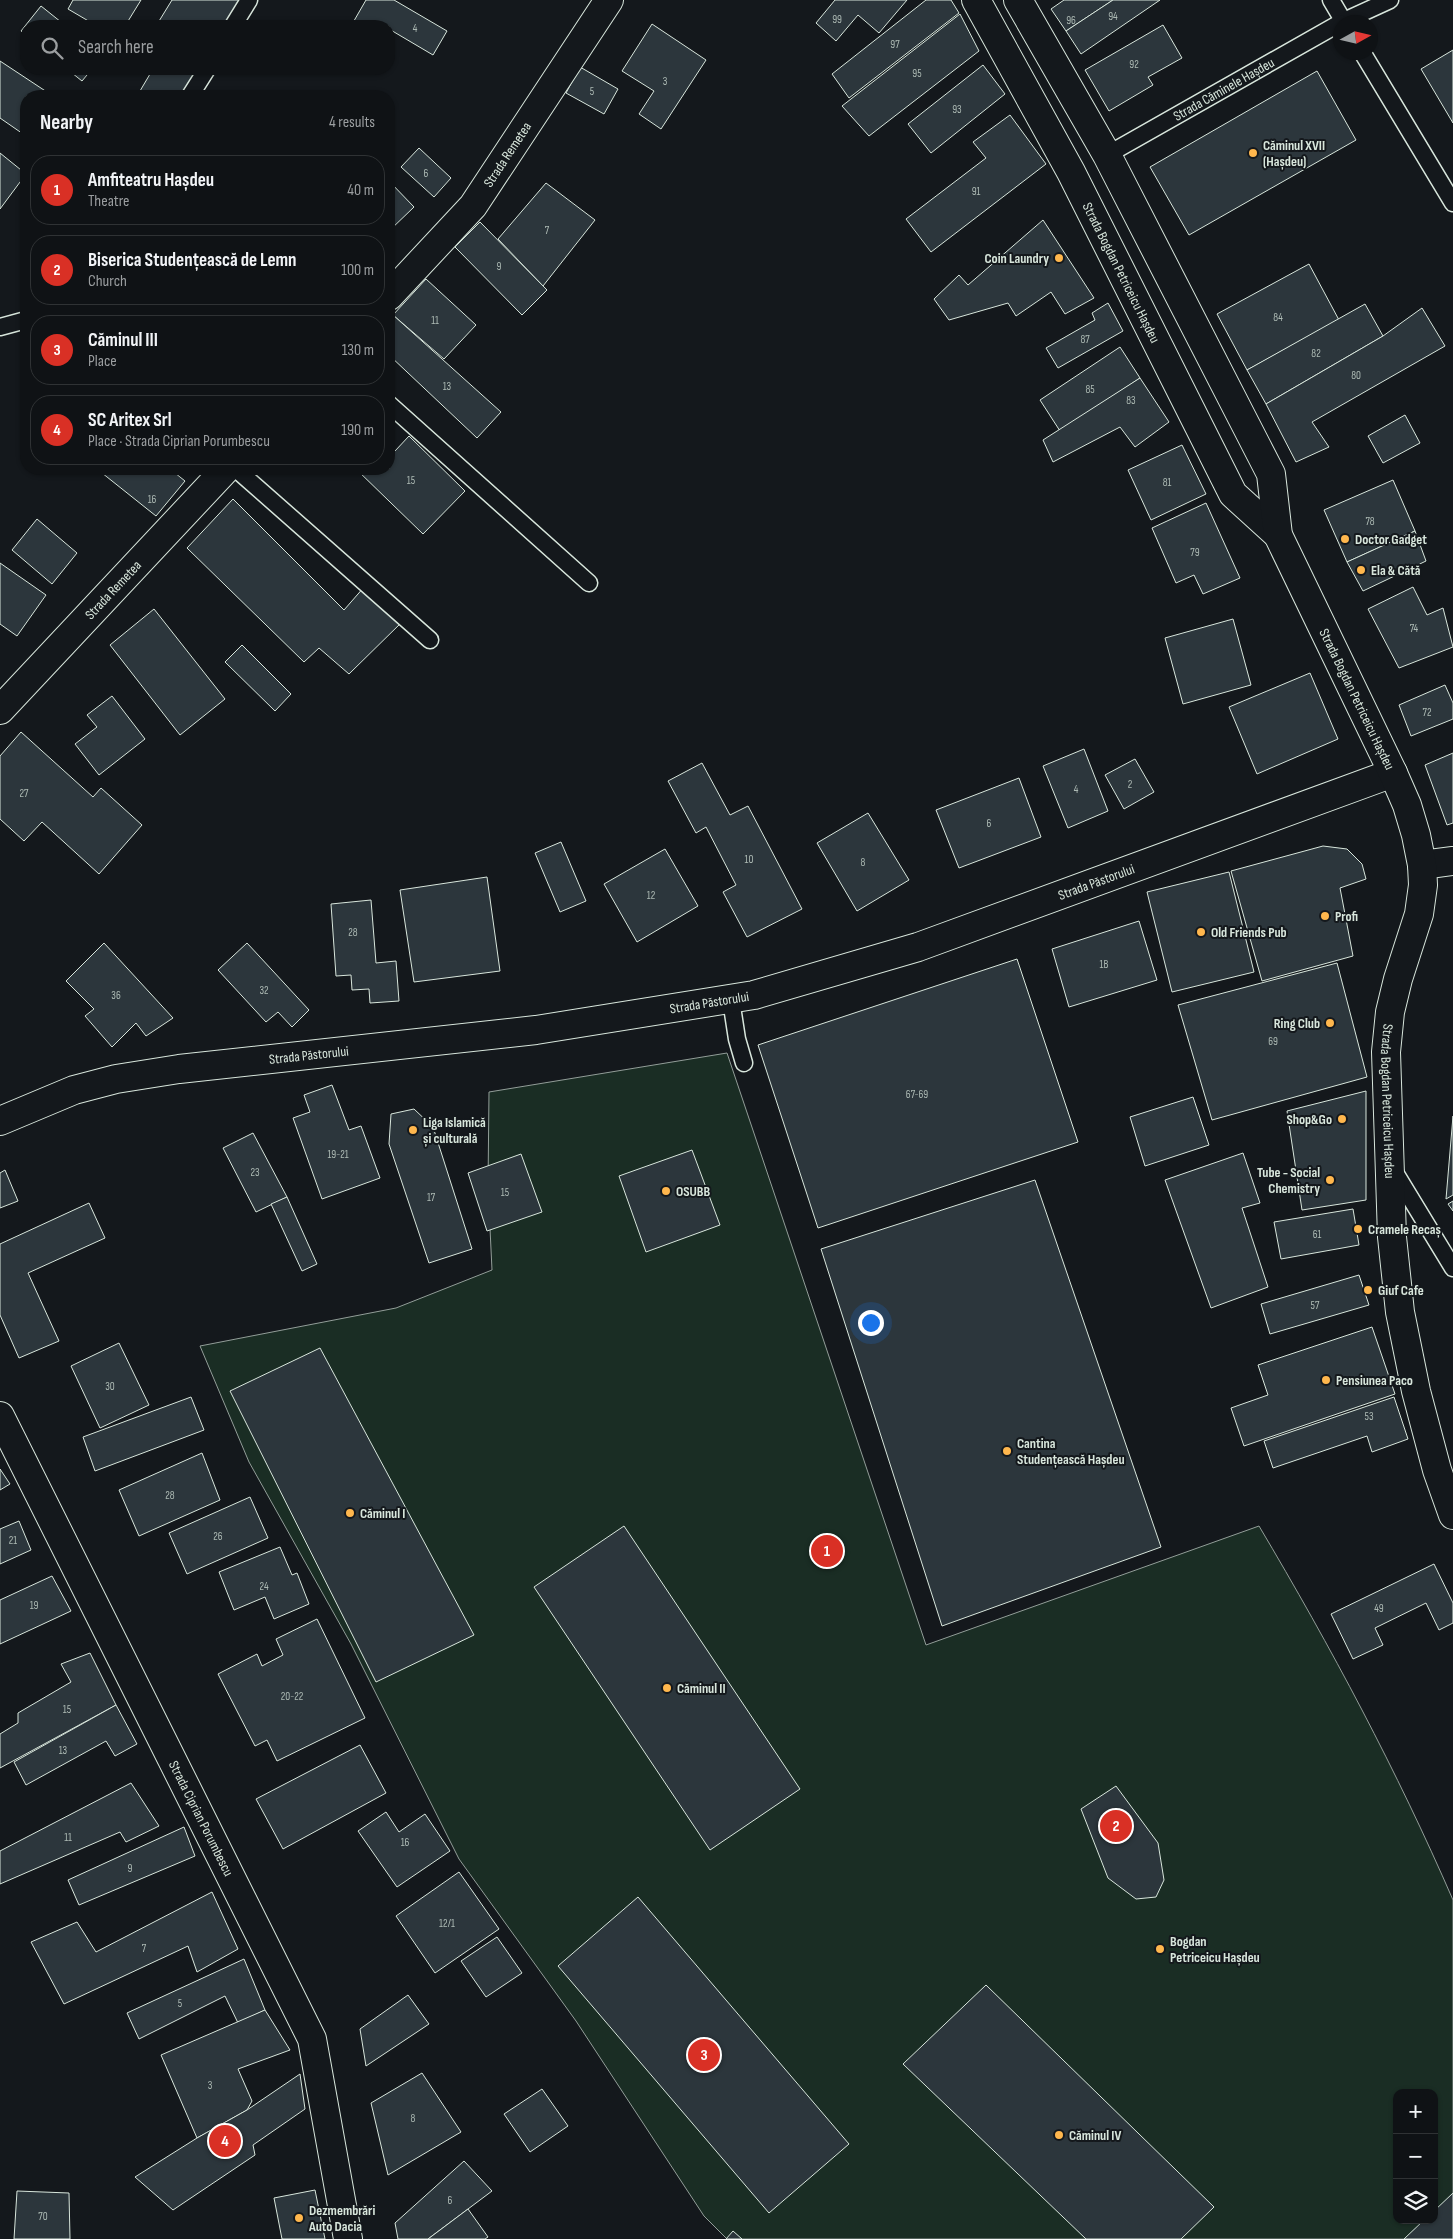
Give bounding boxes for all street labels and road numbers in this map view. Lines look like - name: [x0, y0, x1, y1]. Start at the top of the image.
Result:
- street label: Strada Căminele Hașdeu: [1170, 54, 1277, 124]
- street label: Strada Remetea: [479, 119, 535, 190]
- street label: Strada Bogdan Petriceicu Hașdeu: [1079, 200, 1164, 346]
- street label: Strada Remetea: [81, 557, 145, 623]
- street label: Strada Bogdan Petriceicu Hașdeu: [1316, 626, 1399, 773]
- street label: Strada Păstorului: [1056, 860, 1137, 903]
- street label: Strada Păstorului: [668, 987, 750, 1017]
- street label: Strada Bogdan Petriceicu Hașdeu: [1377, 1023, 1399, 1179]
- street label: Strada Păstorului: [268, 1042, 350, 1068]
- street label: Strada Ciprian Porumbescu: [165, 1758, 238, 1879]

